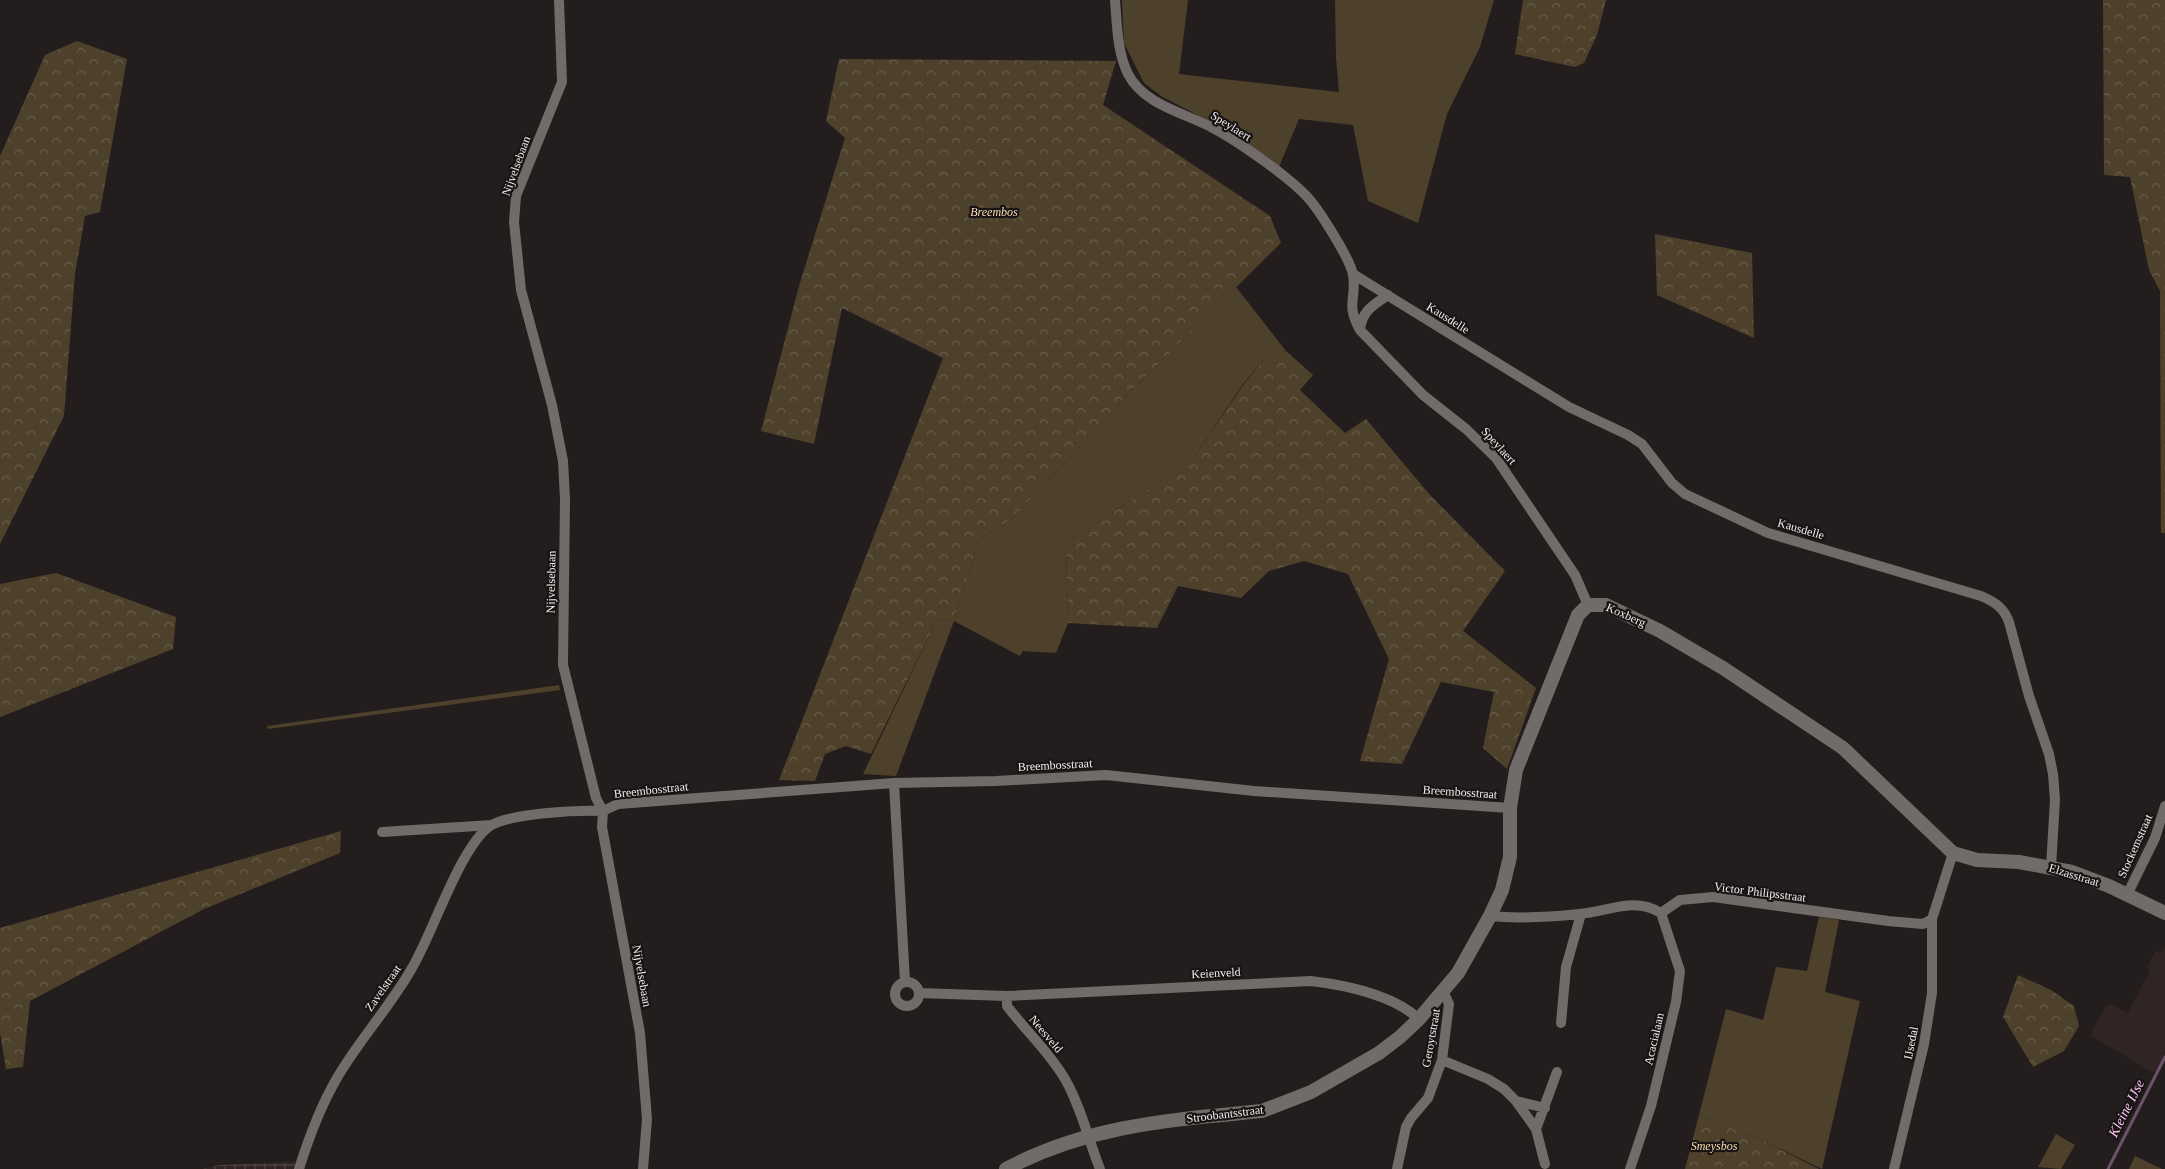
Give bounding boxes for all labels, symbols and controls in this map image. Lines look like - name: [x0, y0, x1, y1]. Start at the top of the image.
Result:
- street label: Speylaert: [1208, 108, 1254, 144]
- street label: Nijvelsebaan: [499, 134, 533, 198]
- park label: Breembos: [970, 205, 1018, 219]
- street label: Kausdelle: [1424, 299, 1472, 337]
- street label: Speylaert: [1479, 424, 1520, 468]
- street label: Kausdelle: [1776, 516, 1826, 542]
- street label: Nijvelsebaan: [543, 551, 559, 613]
- street label: Koxberg: [1604, 600, 1648, 630]
- street label: Breembosstraat: [1017, 756, 1093, 774]
- street label: Breembosstraat: [613, 779, 690, 801]
- street label: Breembosstraat: [1422, 782, 1498, 802]
- street label: Stockemstraat: [2115, 811, 2155, 880]
- street label: Elzasstraat: [2047, 861, 2102, 889]
- street label: Victor Philipsstraat: [1713, 879, 1807, 905]
- street label: Nijvelsebaan: [630, 944, 654, 1008]
- street label: Zavelstraat: [362, 962, 404, 1014]
- street label: Keienveld: [1191, 965, 1241, 981]
- street label: Geroytstraat: [1419, 1007, 1443, 1068]
- street label: Acacialaan: [1641, 1011, 1667, 1067]
- street label: Neesveld: [1026, 1012, 1066, 1056]
- street label: IJsedal: [1901, 1025, 1921, 1061]
- water label: Kleine IJse: [2105, 1077, 2147, 1140]
- street label: Stroobantsstraat: [1186, 1102, 1265, 1126]
- park label: Smeysbos: [1691, 1139, 1738, 1153]

